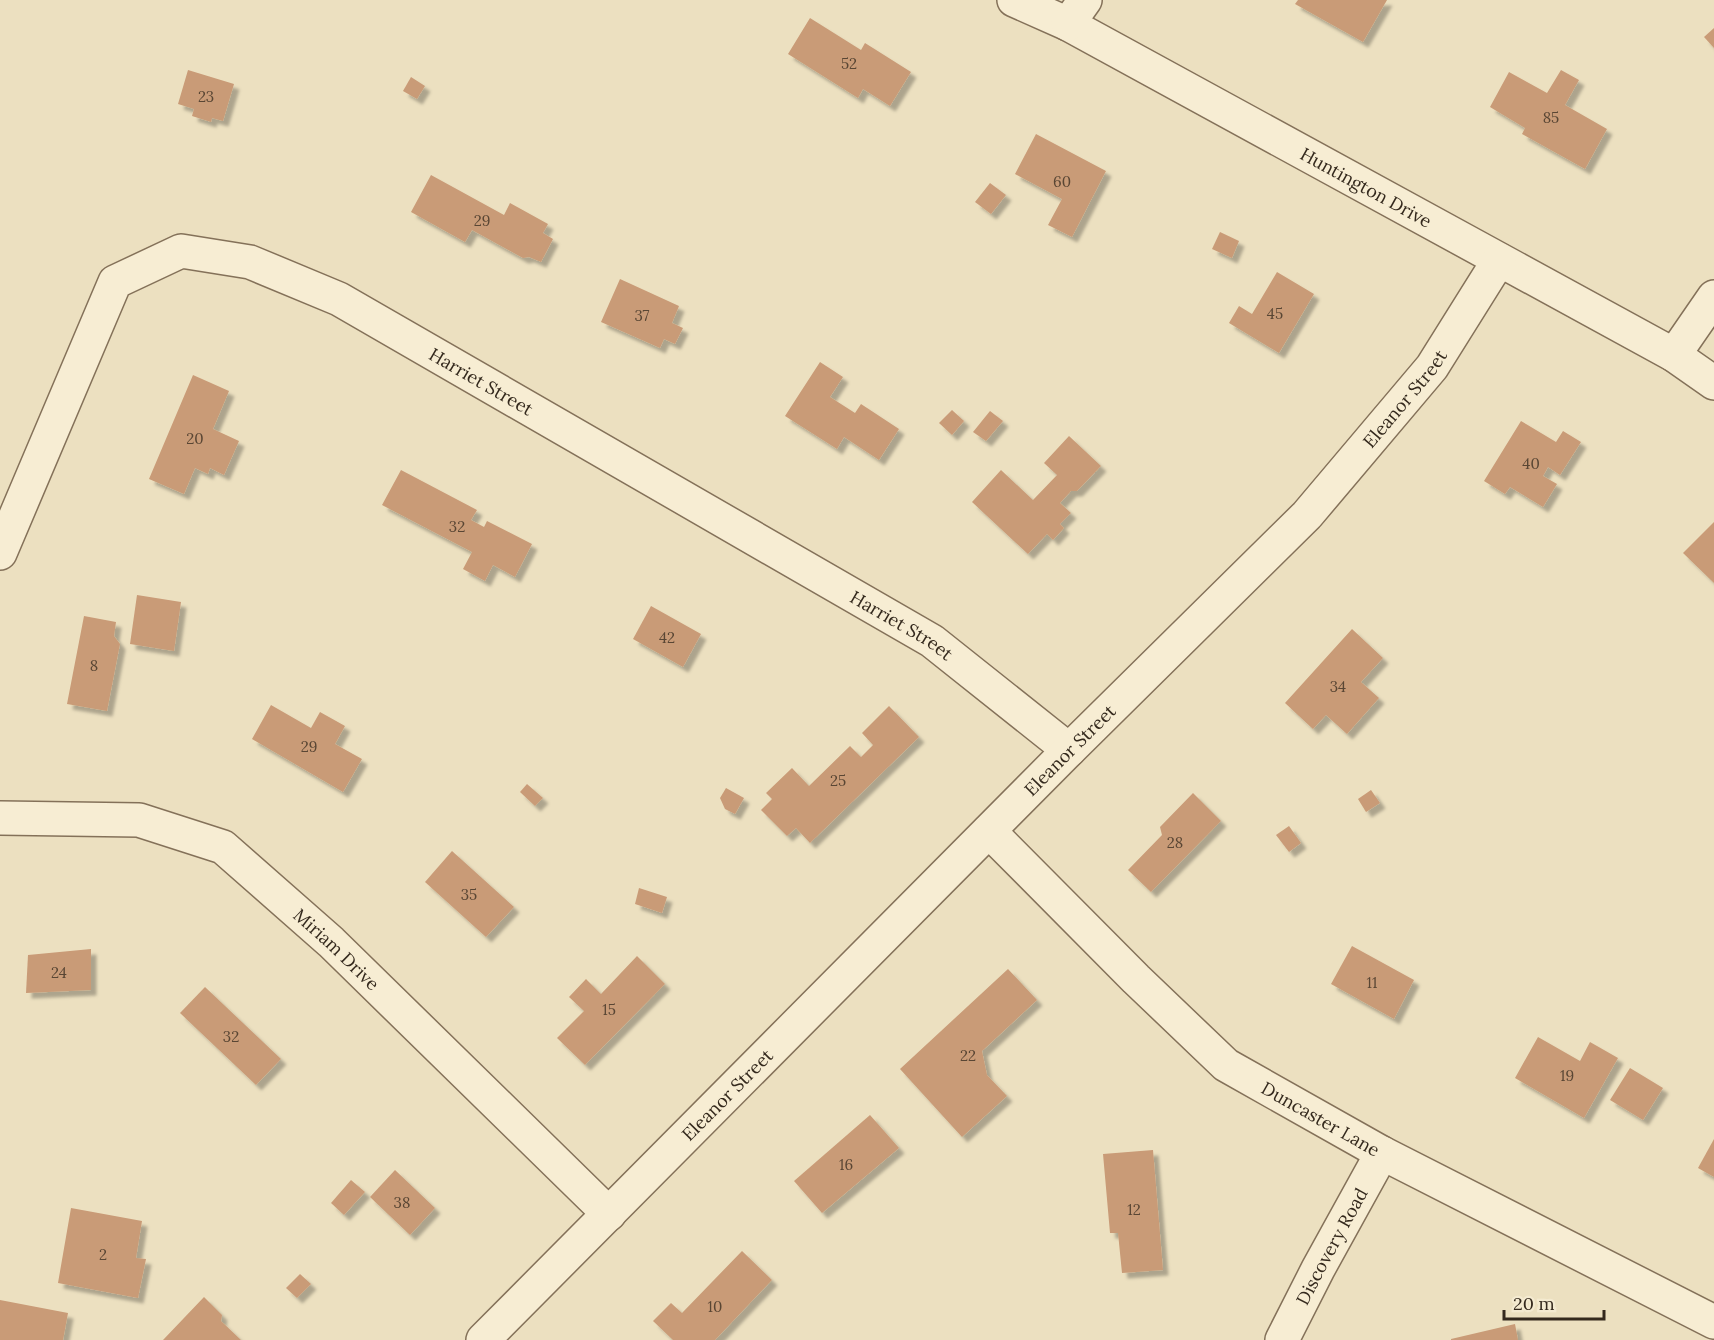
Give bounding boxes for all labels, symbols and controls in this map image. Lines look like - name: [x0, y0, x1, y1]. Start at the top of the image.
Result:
- house number: 52: [841, 54, 857, 73]
- house number: 23: [198, 87, 214, 106]
- house number: 85: [1543, 108, 1559, 127]
- street label: Huntington Drive: [1297, 142, 1436, 232]
- house number: 60: [1053, 172, 1071, 191]
- house number: 29: [474, 211, 490, 230]
- house number: 45: [1267, 304, 1283, 323]
- house number: 37: [635, 306, 650, 325]
- street label: Harriet Street: [425, 342, 538, 420]
- street label: Eleanor Street: [1357, 345, 1452, 452]
- house number: 20: [186, 429, 204, 448]
- house number: 40: [1522, 454, 1540, 473]
- house number: 32: [449, 517, 465, 536]
- street label: Harriet Street: [846, 585, 958, 665]
- house number: 42: [659, 628, 675, 647]
- house number: 8: [90, 656, 98, 675]
- house number: 34: [1330, 677, 1346, 696]
- street label: Eleanor Street: [1019, 699, 1120, 800]
- house number: 29: [301, 737, 317, 756]
- house number: 25: [830, 771, 846, 790]
- house number: 28: [1167, 833, 1183, 852]
- house number: 35: [461, 885, 477, 904]
- street label: Miriam Drive: [289, 903, 385, 995]
- house number: 24: [51, 963, 67, 982]
- house number: 11: [1367, 973, 1377, 992]
- house number: 15: [602, 1000, 616, 1019]
- house number: 32: [223, 1027, 239, 1046]
- street label: Eleanor Street: [676, 1044, 777, 1145]
- house number: 22: [960, 1046, 976, 1065]
- house number: 19: [1560, 1066, 1574, 1085]
- street label: Duncaster Lane: [1258, 1076, 1384, 1161]
- house number: 16: [839, 1155, 853, 1174]
- street label: Discovery Road: [1290, 1183, 1372, 1308]
- house number: 38: [394, 1193, 410, 1212]
- house number: 12: [1127, 1200, 1141, 1219]
- house number: 2: [99, 1245, 107, 1264]
- scale bar: [1504, 1283, 1604, 1321]
- text: 20 m: [1513, 1292, 1555, 1315]
- house number: 10: [708, 1297, 722, 1316]

